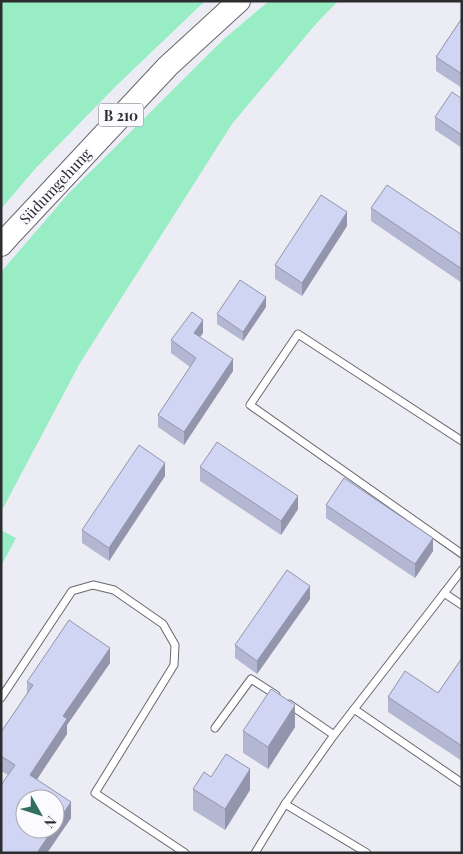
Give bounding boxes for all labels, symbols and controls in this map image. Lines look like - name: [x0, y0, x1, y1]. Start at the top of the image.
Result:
- road number: B 210: [98, 104, 144, 126]
- street label: Südumgehung: [15, 144, 95, 228]
- north arrow: [15, 789, 65, 839]
- text: N: [40, 813, 61, 832]

